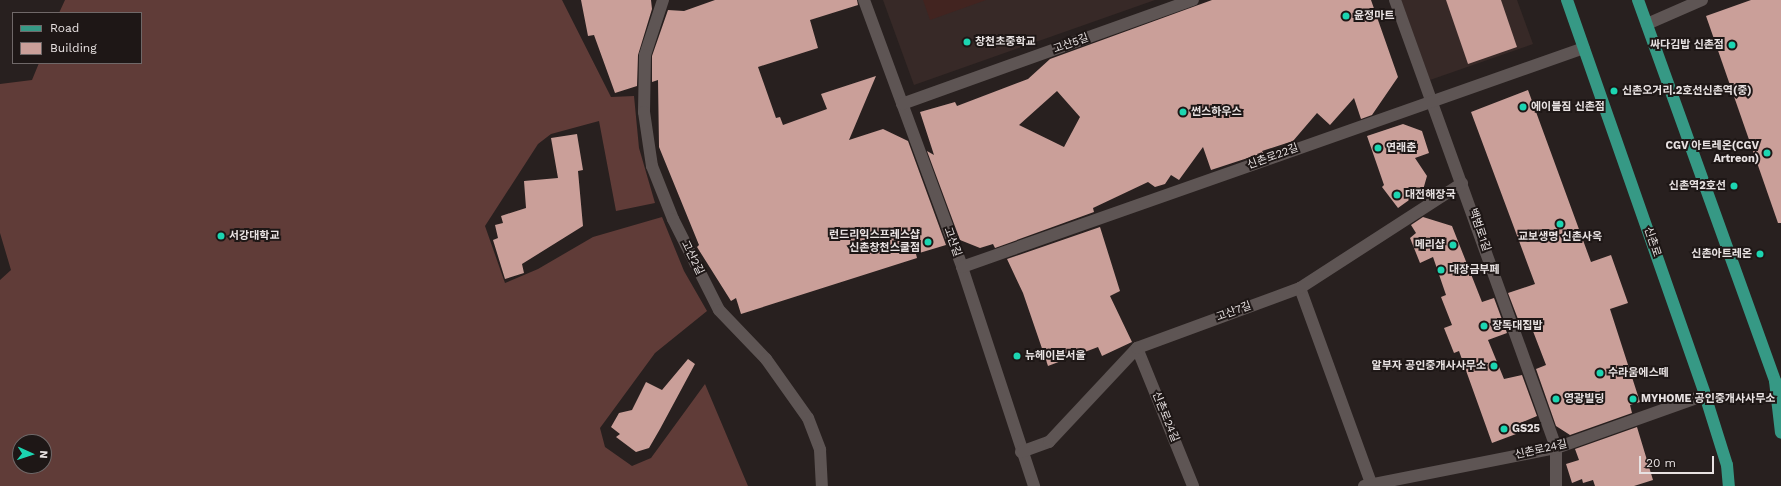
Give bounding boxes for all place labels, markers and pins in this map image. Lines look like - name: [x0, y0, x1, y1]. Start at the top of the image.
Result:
- place label: 윤정마트: [1354, 9, 1394, 23]
- marker: 윤정마트: [1341, 11, 1351, 21]
- place label: 창천초중학교: [975, 35, 1036, 49]
- marker: 창천초중학교: [962, 37, 972, 47]
- place label: 싸다김밥 신촌점: [1650, 38, 1724, 52]
- marker: 싸다김밥 신촌점: [1727, 40, 1737, 50]
- place label: 신촌오거리.2호선신촌역(중): [1622, 84, 1752, 98]
- marker: 신촌오거리.2호선신촌역(중): [1609, 86, 1619, 96]
- place label: 에이블짐 신촌점: [1531, 100, 1605, 114]
- marker: 에이블짐 신촌점: [1518, 102, 1528, 112]
- place label: 썬스하우스: [1191, 105, 1242, 119]
- marker: 썬스하우스: [1178, 107, 1188, 117]
- place label: CGV 아트레온(CGV Artreon): [1665, 140, 1759, 166]
- place label: 연래춘: [1386, 141, 1416, 155]
- marker: 연래춘: [1373, 143, 1383, 153]
- marker: CGV 아트레온(CGV Artreon): [1762, 148, 1772, 158]
- place label: 신촌역2호선: [1669, 179, 1726, 193]
- marker: 신촌역2호선: [1729, 181, 1739, 191]
- place label: 대전해장국: [1405, 188, 1456, 202]
- marker: 대전해장국: [1392, 190, 1402, 200]
- marker: 교보생명 신촌사옥: [1555, 219, 1565, 229]
- place label: 서강대학교: [229, 229, 280, 243]
- place label: 런드리익스프레스샵 신촌창천스쿨점: [829, 229, 920, 255]
- place label: 교보생명 신촌사옥: [1518, 230, 1602, 244]
- marker: 서강대학교: [216, 231, 226, 241]
- marker: 런드리익스프레스샵 신촌창천스쿨점: [923, 237, 933, 247]
- place label: 메리샵: [1415, 238, 1445, 252]
- marker: 메리샵: [1448, 240, 1458, 250]
- place label: 신촌아트레온: [1691, 247, 1752, 261]
- marker: 신촌아트레온: [1755, 249, 1765, 259]
- place label: 대장금부페: [1449, 263, 1500, 277]
- marker: 대장금부페: [1436, 265, 1446, 275]
- place label: 장독대집밥: [1492, 319, 1543, 333]
- marker: 장독대집밥: [1479, 321, 1489, 331]
- place label: 뉴헤이븐서울: [1025, 349, 1086, 363]
- marker: 뉴헤이븐서울: [1012, 351, 1022, 361]
- place label: 알부자 공인중개사사무소: [1372, 359, 1486, 373]
- marker: 알부자 공인중개사사무소: [1489, 361, 1499, 371]
- place label: 수라움에스떼: [1608, 366, 1669, 380]
- marker: 수라움에스떼: [1595, 368, 1605, 378]
- place label: 영광빌딩: [1564, 392, 1604, 406]
- place label: MYHOME 공인중개사사무소: [1641, 392, 1775, 406]
- marker: 영광빌딩: [1551, 394, 1561, 404]
- marker: MYHOME 공인중개사사무소: [1628, 394, 1638, 404]
- place label: GS25: [1512, 422, 1540, 436]
- marker: GS25: [1499, 424, 1509, 434]

